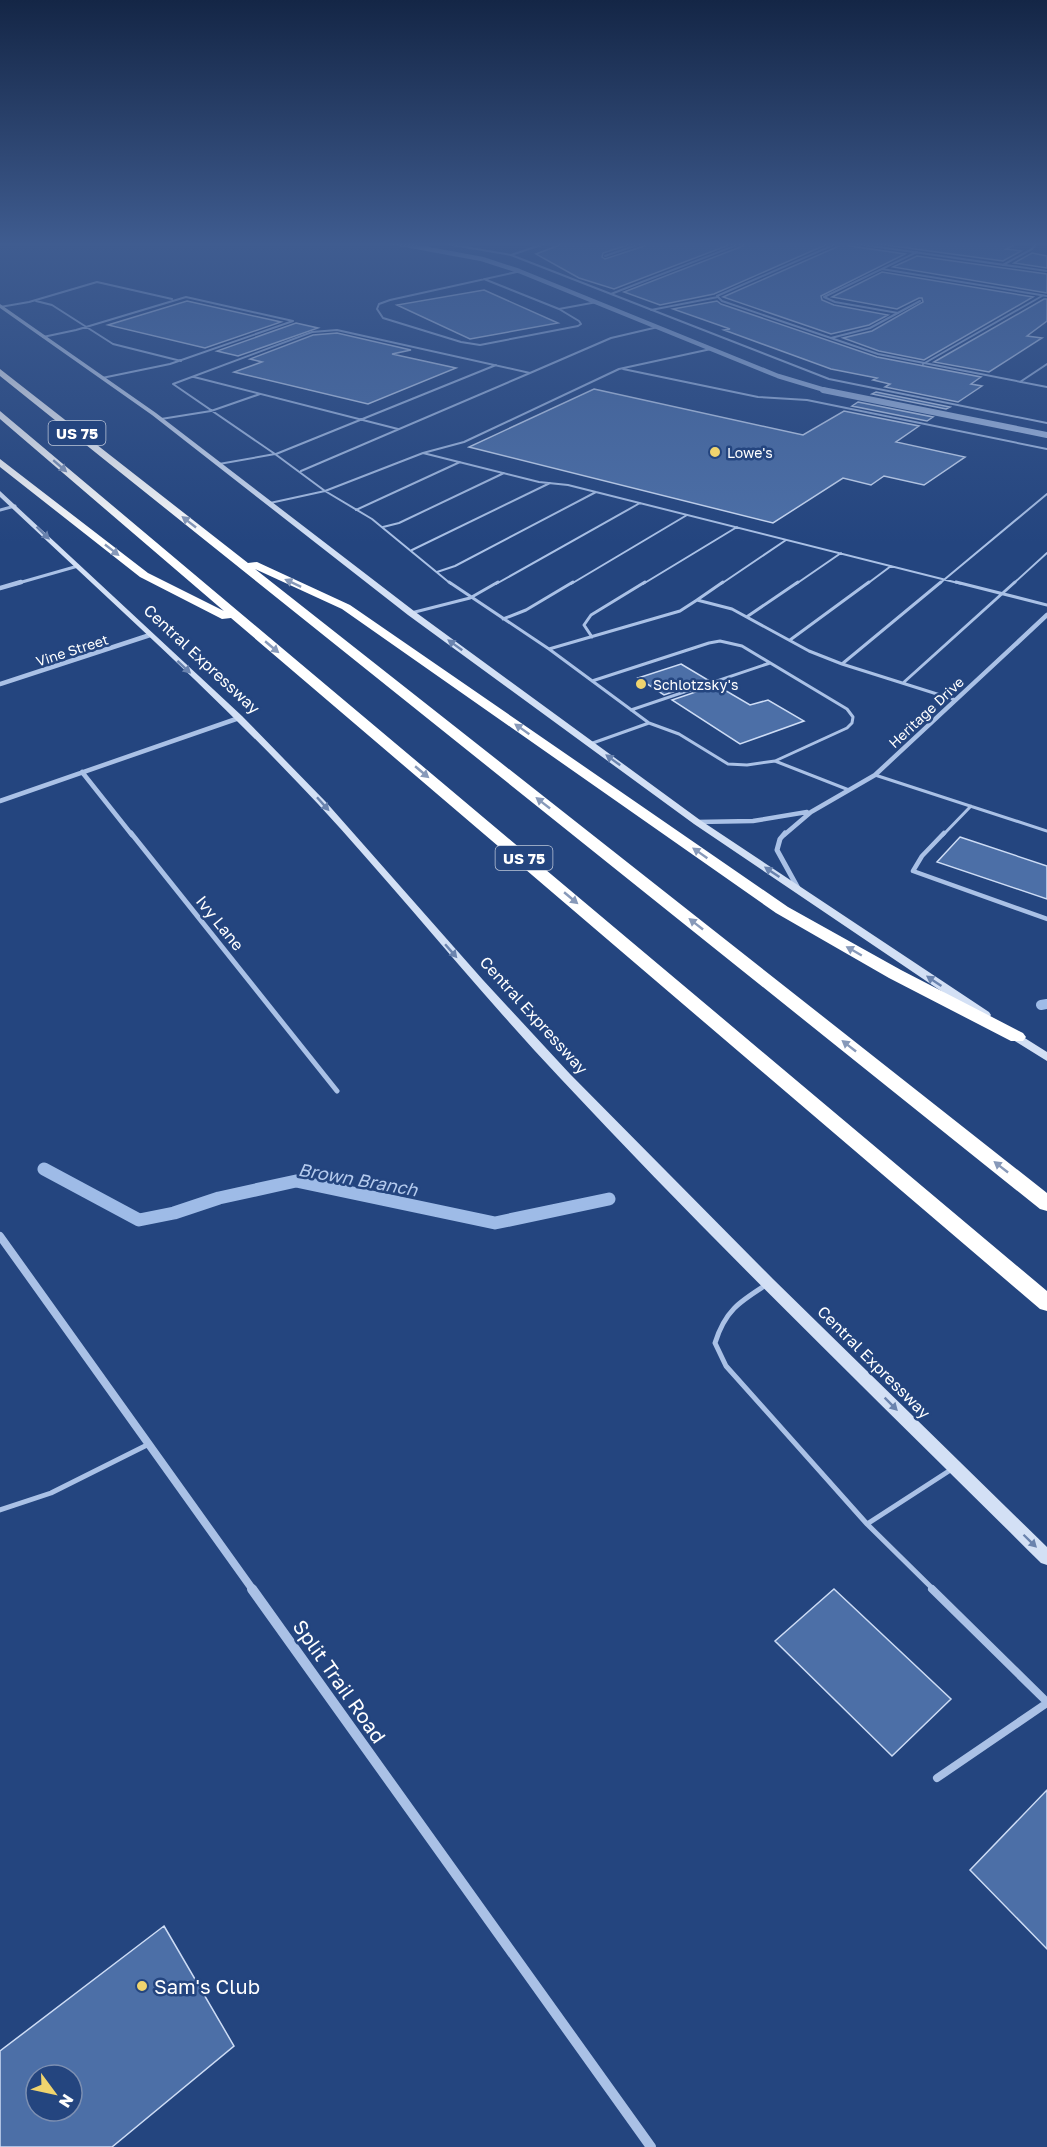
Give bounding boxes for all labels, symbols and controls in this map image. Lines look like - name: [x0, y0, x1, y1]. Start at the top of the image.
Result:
- road number: US 75: [48, 421, 106, 445]
- place label: Lowe's: [727, 444, 773, 461]
- marker: Lowe's: [708, 445, 722, 459]
- one-way arrow: [52, 459, 67, 472]
- one-way arrow: [182, 516, 197, 529]
- one-way arrow: [35, 526, 50, 540]
- one-way arrow: [104, 543, 120, 556]
- one-way arrow: [285, 578, 302, 587]
- street label: Central Expressway: [140, 600, 264, 718]
- street label: Vine Street: [34, 630, 110, 670]
- one-way arrow: [448, 639, 464, 651]
- one-way arrow: [264, 640, 279, 653]
- one-way arrow: [177, 660, 192, 674]
- street label: Heritage Drive: [885, 673, 967, 751]
- place label: Schlotzsky's: [653, 676, 738, 693]
- marker: Schlotzsky's: [634, 677, 648, 691]
- one-way arrow: [514, 724, 530, 735]
- one-way arrow: [605, 755, 620, 767]
- one-way arrow: [414, 765, 429, 778]
- one-way arrow: [316, 797, 330, 812]
- one-way arrow: [535, 797, 551, 810]
- road number: US 75: [496, 846, 552, 870]
- one-way arrow: [692, 847, 708, 859]
- one-way arrow: [764, 867, 781, 878]
- street label: Ivy Lane: [192, 891, 248, 955]
- one-way arrow: [563, 891, 578, 904]
- one-way arrow: [688, 918, 704, 931]
- one-way arrow: [444, 943, 457, 958]
- one-way arrow: [845, 946, 862, 956]
- street label: Central Expressway: [476, 952, 592, 1078]
- one-way arrow: [926, 976, 942, 987]
- one-way arrow: [841, 1040, 856, 1052]
- water label: Brown Branch: [297, 1158, 420, 1200]
- one-way arrow: [993, 1161, 1009, 1174]
- street label: Central Expressway: [813, 1301, 935, 1423]
- one-way arrow: [884, 1397, 898, 1411]
- one-way arrow: [1023, 1534, 1038, 1548]
- street label: Split Trail Road: [289, 1615, 391, 1747]
- place label: Sam's Club: [154, 1974, 260, 1998]
- marker: Sam's Club: [135, 1979, 149, 1993]
- north arrow: [24, 2063, 84, 2123]
- text: N: [55, 2091, 78, 2112]

